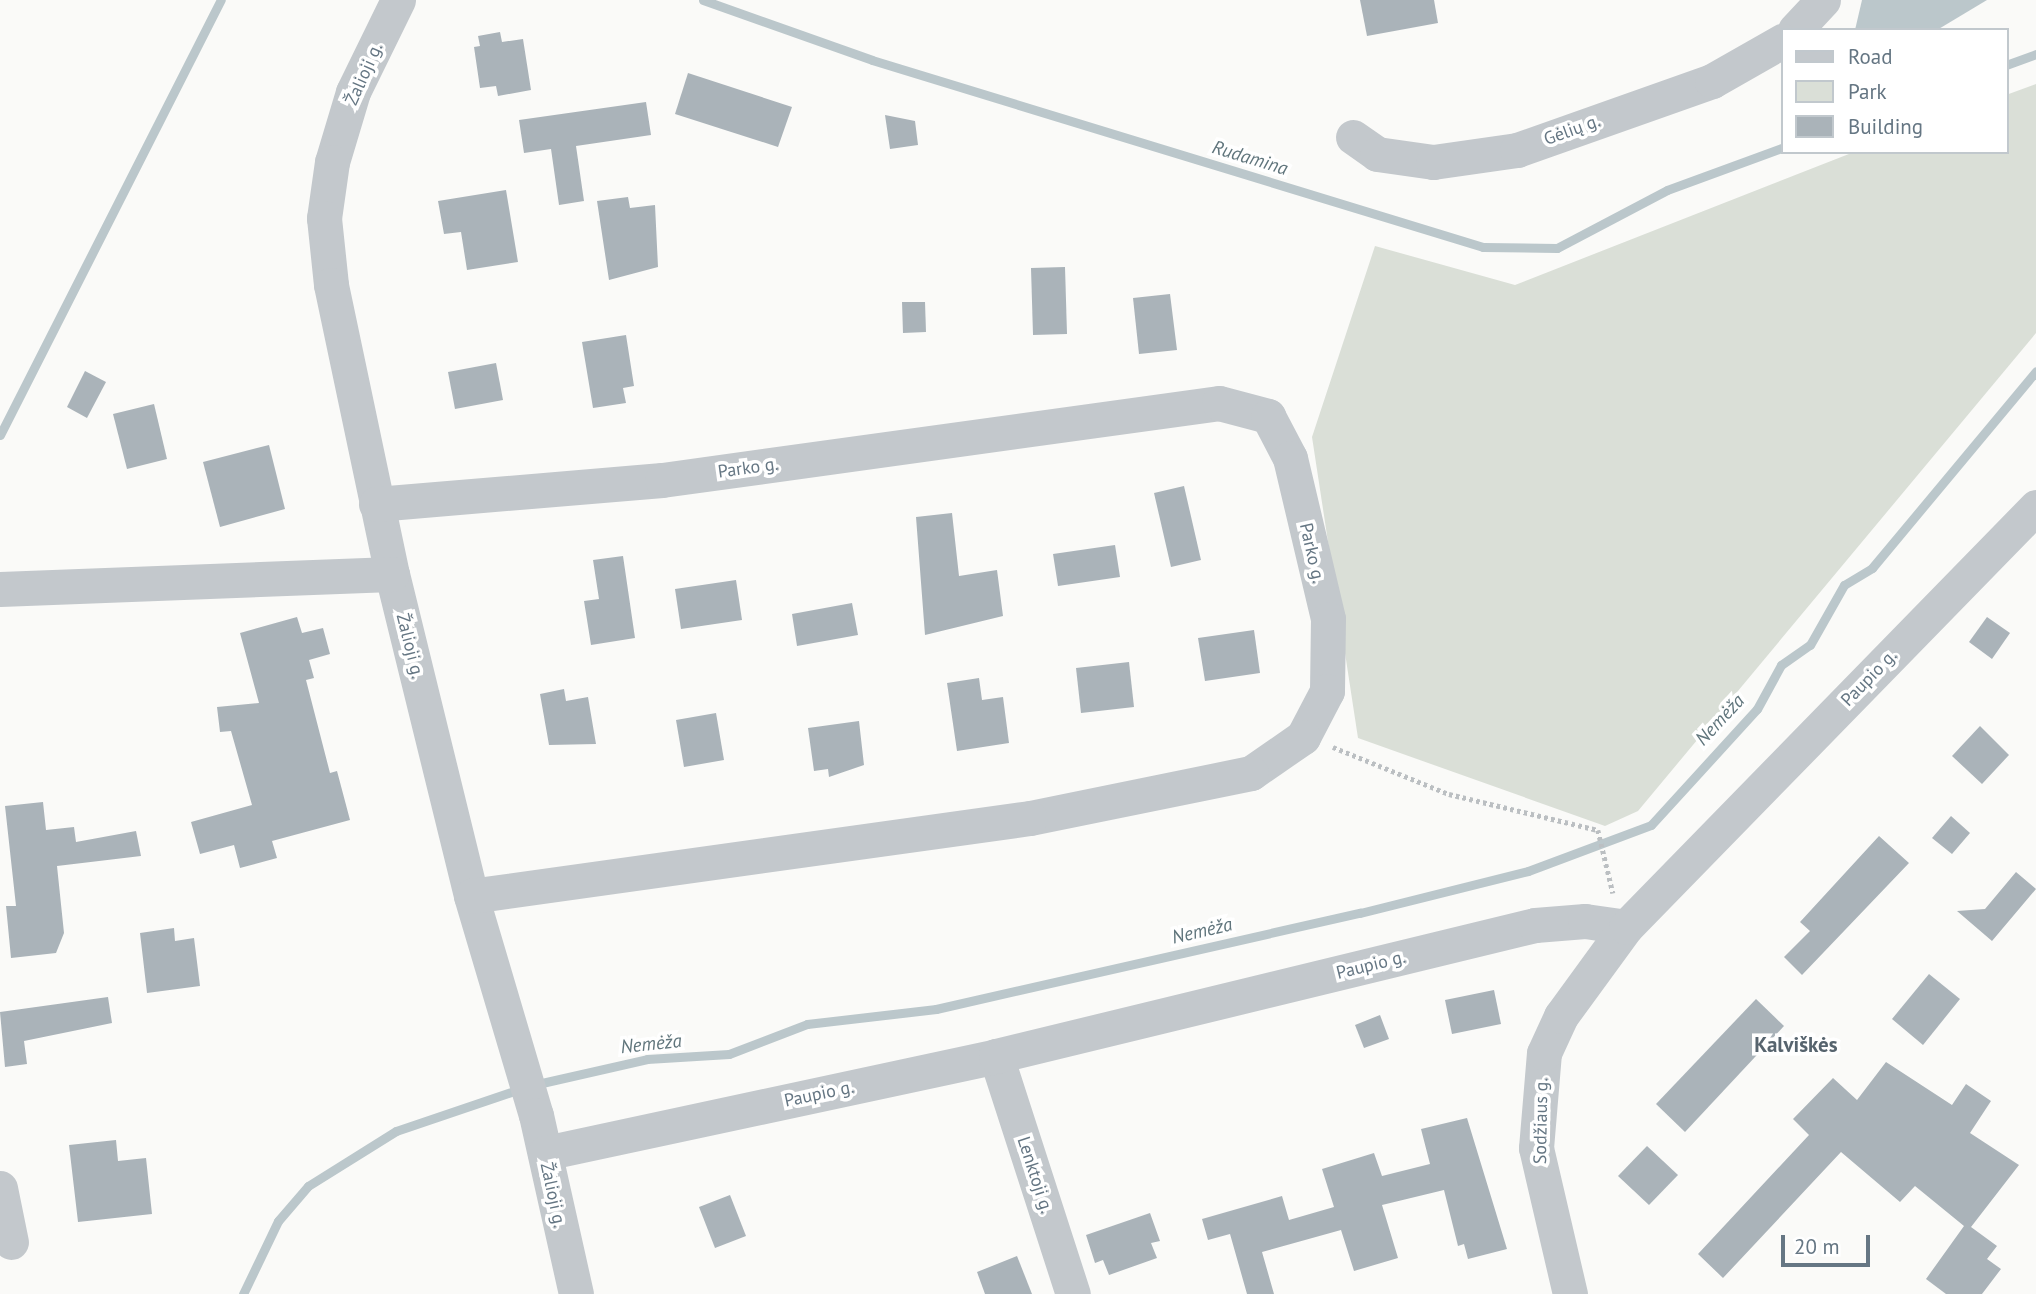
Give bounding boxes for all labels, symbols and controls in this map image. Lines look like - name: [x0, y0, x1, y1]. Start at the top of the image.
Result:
- legend: [1780, 28, 2008, 154]
- street label: Žalioji g.: [341, 39, 387, 109]
- text: Road: [1848, 43, 1892, 70]
- text: Park: [1848, 78, 1887, 105]
- street label: Gėlių g.: [1541, 110, 1603, 150]
- text: Building: [1848, 113, 1923, 140]
- water label: Rudamina: [1210, 136, 1290, 180]
- street label: Parko g.: [716, 453, 780, 483]
- street label: Parko g.: [1295, 521, 1329, 585]
- street label: Žalioji g.: [392, 611, 428, 681]
- street label: Paupio g.: [1837, 645, 1901, 711]
- water label: Nemėža: [1691, 690, 1749, 750]
- water label: Nemėža: [1170, 913, 1234, 949]
- street label: Paupio g.: [1334, 946, 1408, 984]
- water label: Nemėža: [619, 1029, 683, 1059]
- district label: Kalviškės: [1754, 1032, 1838, 1058]
- street label: Paupio g.: [782, 1076, 856, 1112]
- street label: Sodžiaus g.: [1529, 1078, 1553, 1164]
- street label: Lenktoji g.: [1012, 1134, 1058, 1216]
- street label: Žalioji g.: [536, 1160, 570, 1230]
- scale bar: [1784, 1220, 1873, 1264]
- text: 20 m: [1794, 1233, 1840, 1260]

